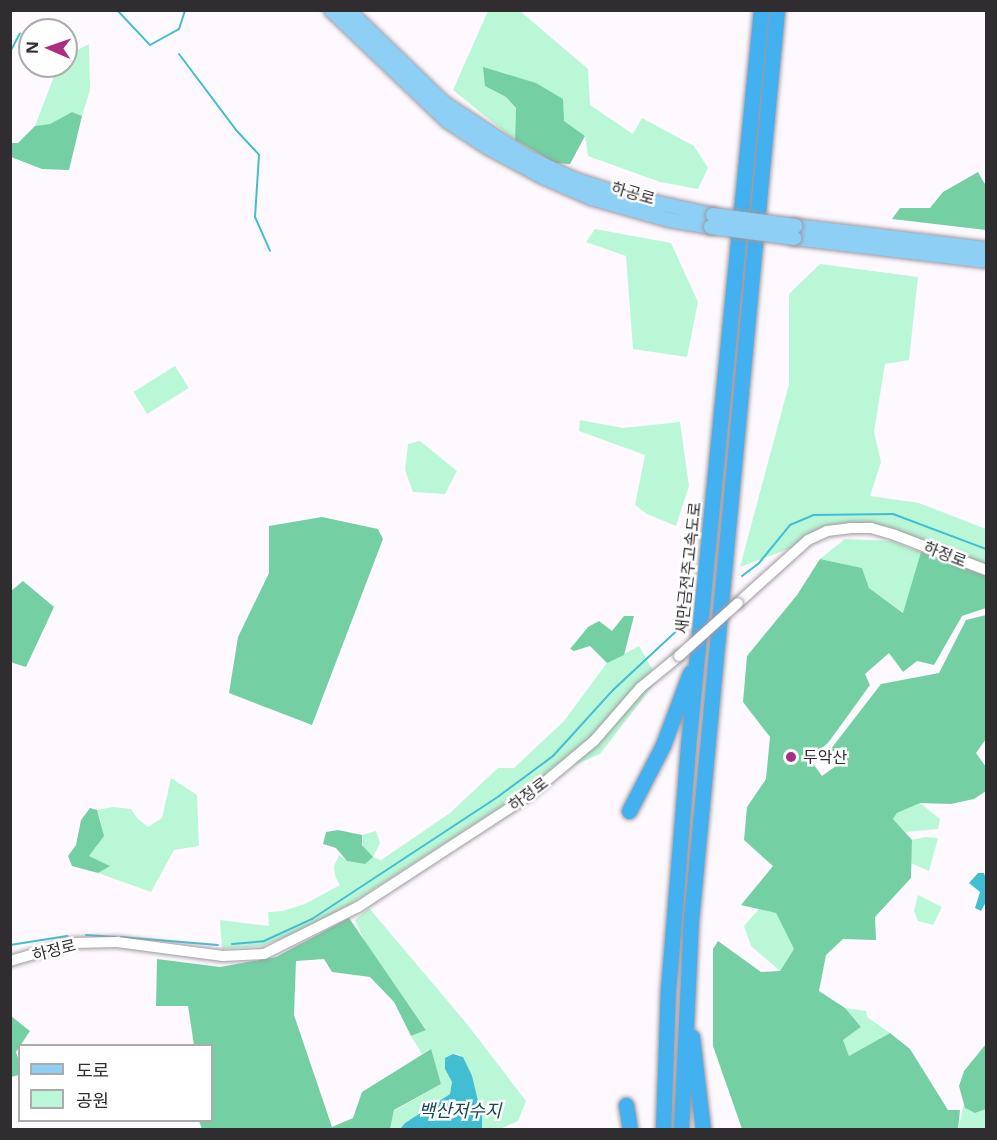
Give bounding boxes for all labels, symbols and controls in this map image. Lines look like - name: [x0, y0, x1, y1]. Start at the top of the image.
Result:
- north arrow: [18, 18, 78, 78]
- text: N: [21, 41, 43, 54]
- street label: 하공로: [609, 178, 657, 208]
- street label: 새만금전주고속도로: [672, 501, 704, 635]
- street label: 하정로: [921, 537, 969, 571]
- place label: 두악산: [803, 747, 847, 767]
- marker: 두악산: [784, 750, 798, 764]
- street label: 하정로: [505, 773, 551, 815]
- street label: 하정로: [30, 935, 78, 965]
- legend: [18, 1044, 213, 1122]
- text: 도로: [76, 1058, 109, 1082]
- text: 공원: [76, 1088, 109, 1112]
- water label: 백산저수지: [419, 1099, 501, 1121]

